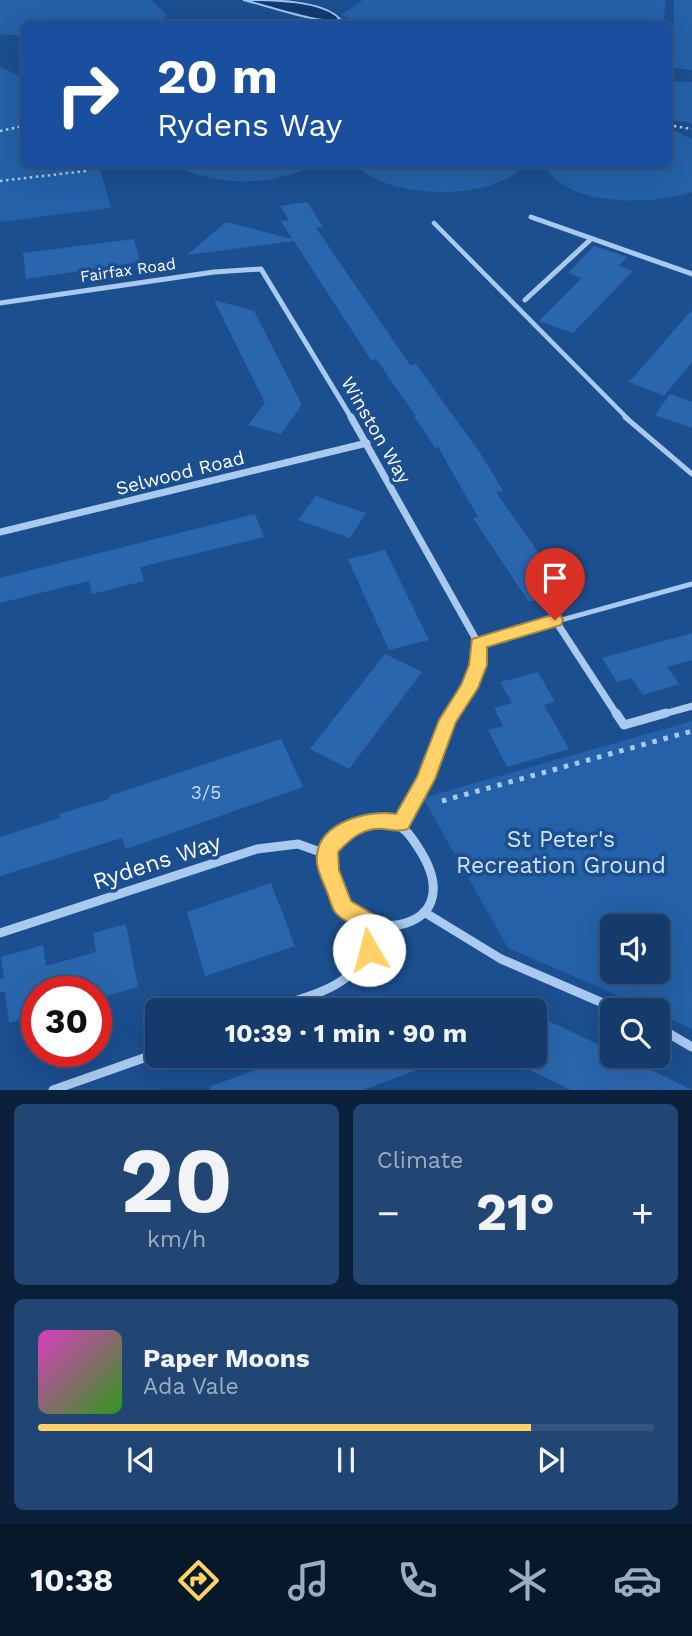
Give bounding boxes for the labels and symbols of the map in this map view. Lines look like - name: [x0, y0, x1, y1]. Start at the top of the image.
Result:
- street label: Fairfax Road: [79, 254, 177, 286]
- street label: Winston Way: [336, 372, 416, 488]
- street label: Selwood Road: [113, 446, 247, 500]
- pin: [525, 548, 585, 620]
- house number: 3/5: [191, 781, 221, 804]
- park label: St Peter's Recreation Ground: [456, 826, 666, 879]
- street label: Rydens Way: [90, 829, 225, 895]
- position arrow: [332, 913, 406, 987]
- speed limit sign: 30: [21, 976, 112, 1067]

